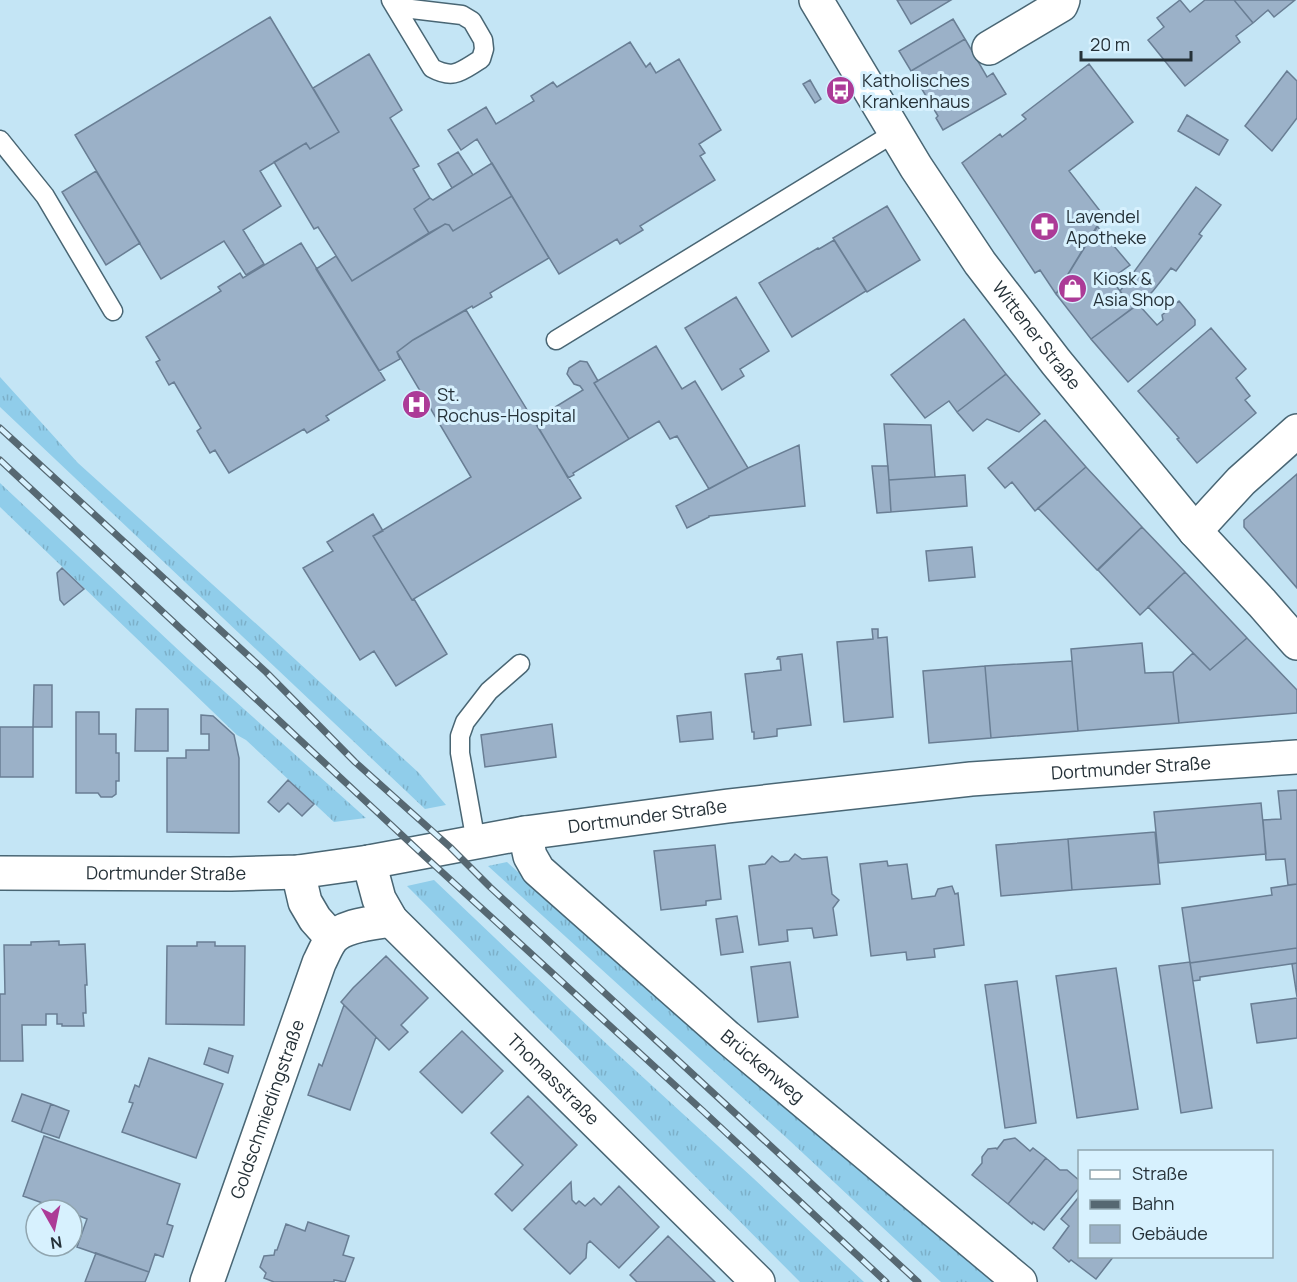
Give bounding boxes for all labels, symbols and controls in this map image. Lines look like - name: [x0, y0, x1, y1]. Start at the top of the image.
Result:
- scale bar: [1081, 24, 1190, 62]
- text: 20 m: [1090, 32, 1130, 56]
- place label: Katholisches Krankenhaus: [862, 68, 970, 113]
- bus stop icon: Katholisches Krankenhaus: [825, 75, 857, 107]
- place label: Lavendel Apotheke: [1066, 204, 1146, 249]
- pharmacy icon: Lavendel Apotheke: [1029, 211, 1061, 243]
- place label: Kiosk & Asia Shop: [1093, 266, 1175, 311]
- shop icon: Kiosk & Asia Shop: [1056, 273, 1088, 305]
- street label: Wittener Straße: [987, 276, 1087, 394]
- place label: St. Rochus-Hospital: [437, 382, 576, 427]
- hospital icon: St. Rochus-Hospital: [400, 389, 432, 421]
- street label: Dortmunder Straße: [1050, 750, 1212, 785]
- street label: Dortmunder Straße: [566, 793, 728, 838]
- street label: Dortmunder Straße: [86, 860, 246, 885]
- street label: Goldschmiedingstraße: [224, 1016, 309, 1202]
- street label: Brückenweg: [716, 1024, 810, 1108]
- street label: Thomasstraße: [502, 1028, 605, 1130]
- legend: [1078, 1150, 1273, 1258]
- text: Straße: [1132, 1161, 1188, 1185]
- text: Bahn: [1132, 1191, 1174, 1215]
- north arrow: [24, 1198, 84, 1258]
- text: Gebäude: [1132, 1221, 1208, 1245]
- text: N: [49, 1231, 64, 1255]

